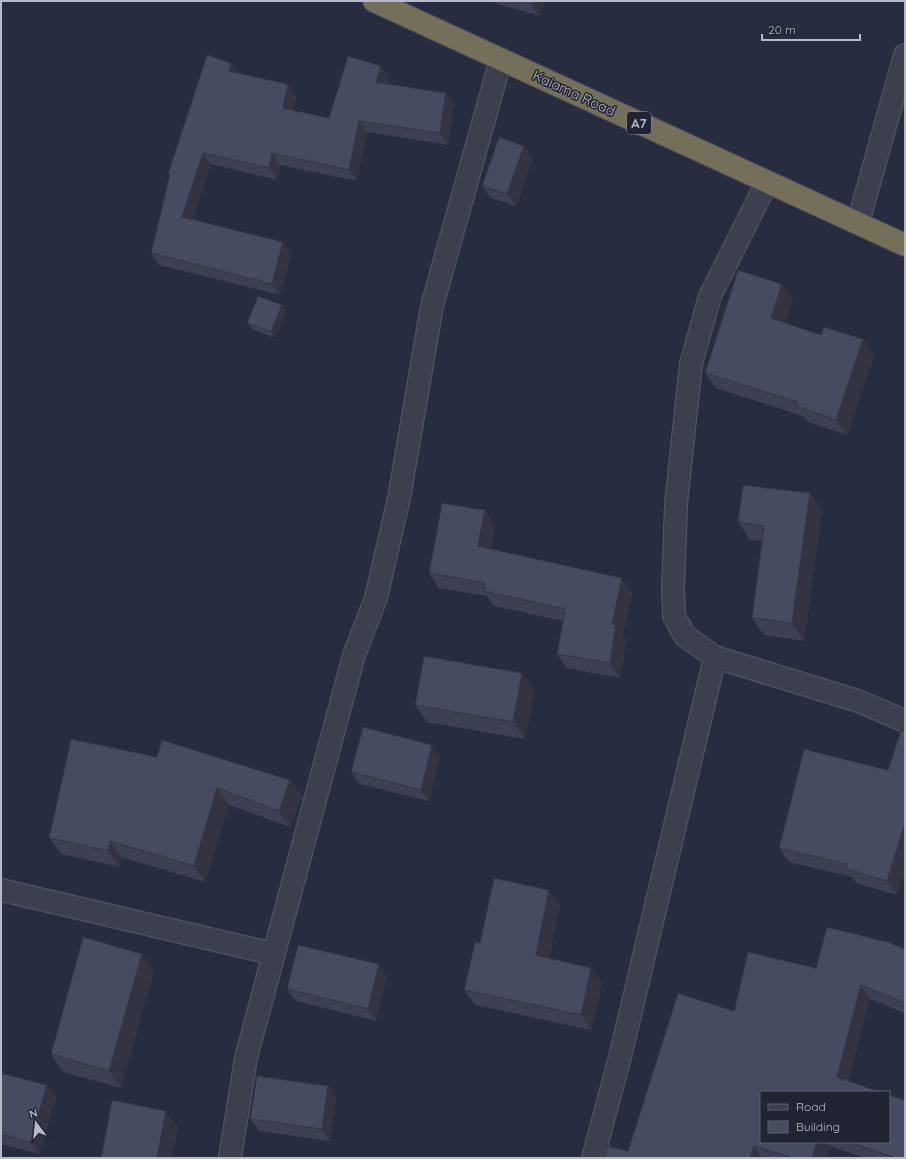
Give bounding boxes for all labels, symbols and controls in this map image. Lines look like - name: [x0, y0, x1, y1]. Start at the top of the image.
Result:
- scale bar: [762, 16, 860, 42]
- text: 20 m: [768, 22, 796, 37]
- street label: Kaiama Road: [530, 66, 618, 120]
- road number: A7: [627, 112, 651, 134]
- legend: [760, 1091, 890, 1143]
- text: Road: [796, 1099, 826, 1114]
- north arrow: [16, 1103, 56, 1143]
- text: N: [28, 1106, 39, 1121]
- text: Building: [796, 1119, 840, 1134]

